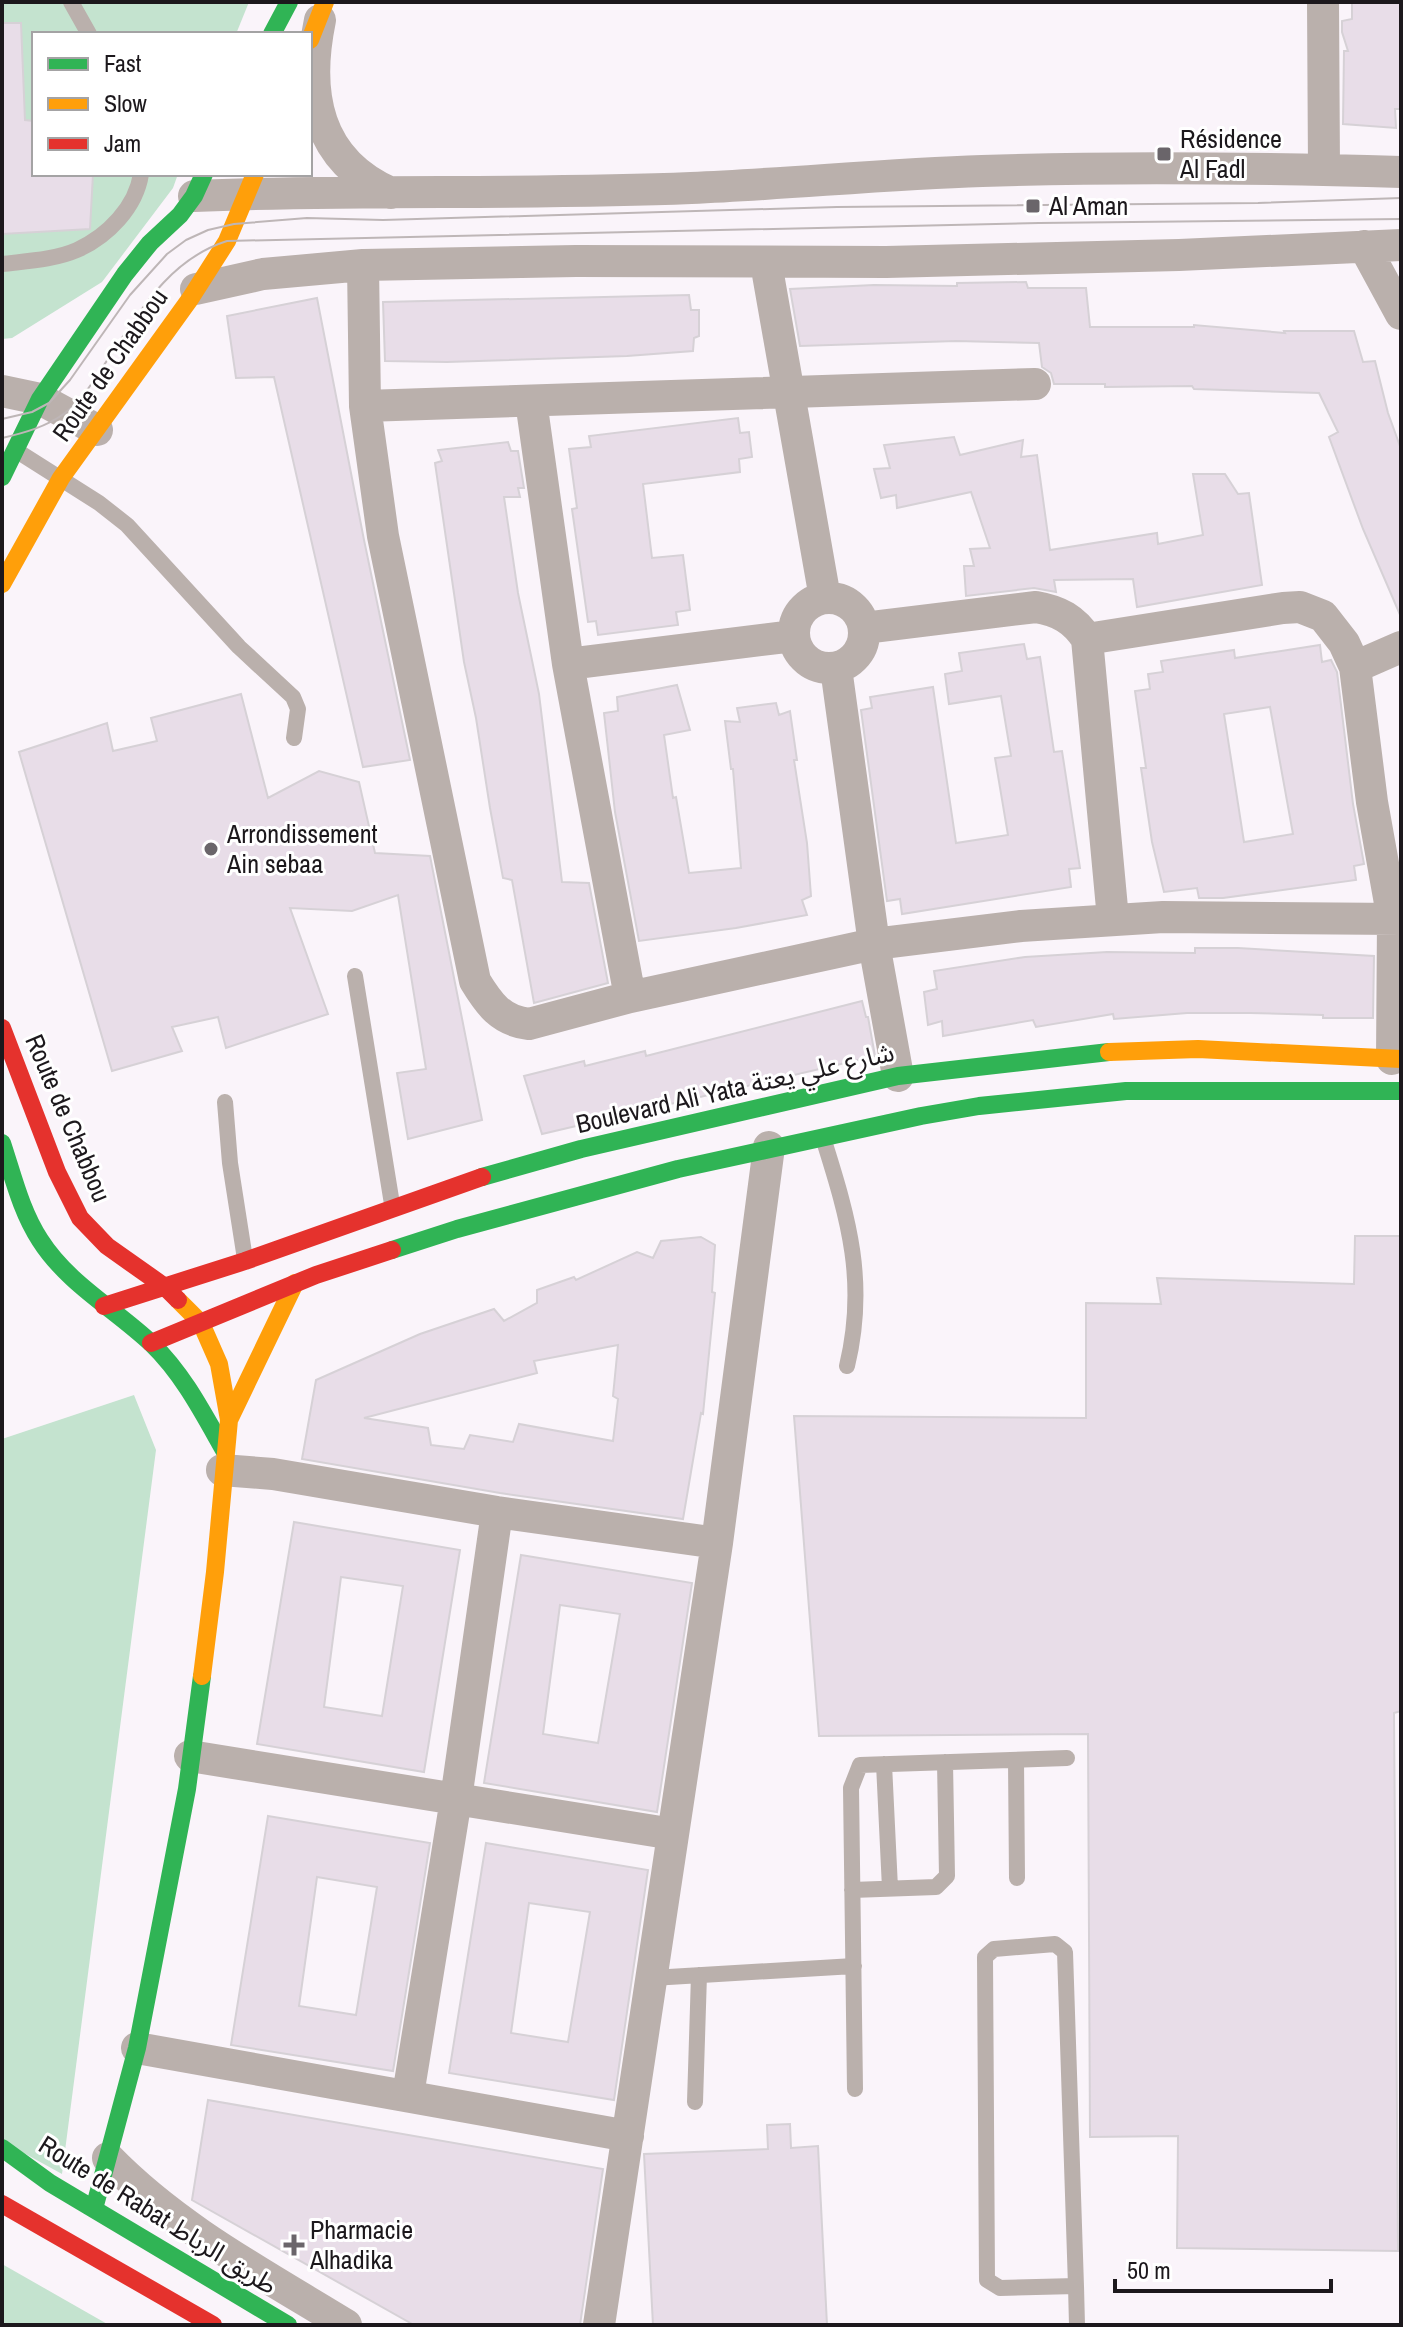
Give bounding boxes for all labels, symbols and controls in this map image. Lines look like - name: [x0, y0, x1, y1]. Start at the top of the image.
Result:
- legend: [32, 32, 312, 176]
- text: Fast: [104, 47, 142, 79]
- text: Slow: [104, 87, 147, 119]
- place label: Résidence Al Fadl: [1179, 121, 1282, 186]
- text: Jam: [104, 127, 141, 159]
- marker: Résidence Al Fadl: [1155, 145, 1173, 163]
- place label: Al Aman: [1048, 188, 1128, 223]
- marker: Al Aman: [1024, 197, 1042, 215]
- street label: Route de Chabbou: [44, 281, 175, 448]
- place label: Arrondissement Ain sebaa: [226, 816, 378, 881]
- marker: Arrondissement Ain sebaa: [202, 840, 220, 858]
- street label: Route de Chabbou: [17, 1029, 120, 1207]
- street label: Boulevard Ali Yata شارع علي يعتة: [572, 1034, 898, 1144]
- street label: Route de Rabat طريق الرباط: [33, 2127, 284, 2302]
- place label: Pharmacie Alhadika: [309, 2212, 413, 2277]
- marker: Pharmacie Alhadika: [285, 2236, 303, 2254]
- scale bar: [1115, 2243, 1331, 2293]
- text: 50 m: [1127, 2254, 1171, 2286]

